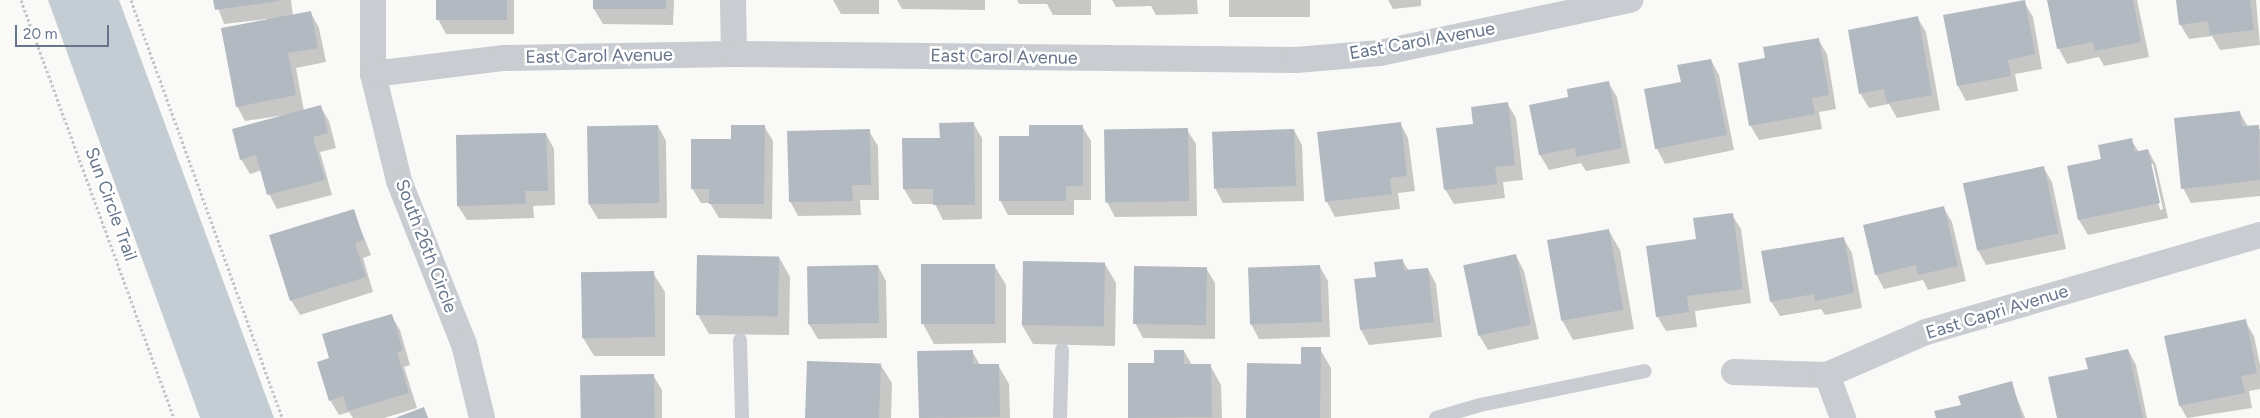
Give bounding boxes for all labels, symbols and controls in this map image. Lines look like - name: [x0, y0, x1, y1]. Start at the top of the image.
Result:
- scale bar: [18, 15, 111, 47]
- street label: East Carol Avenue: [1348, 18, 1496, 64]
- text: 20 m: [23, 25, 57, 43]
- street label: East Carol Avenue: [525, 44, 673, 68]
- street label: East Carol Avenue: [930, 45, 1078, 69]
- street label: Sun Circle Trail: [80, 144, 142, 264]
- street label: South 26th Circle: [391, 176, 461, 316]
- street label: East Capri Avenue: [1923, 280, 2071, 344]

